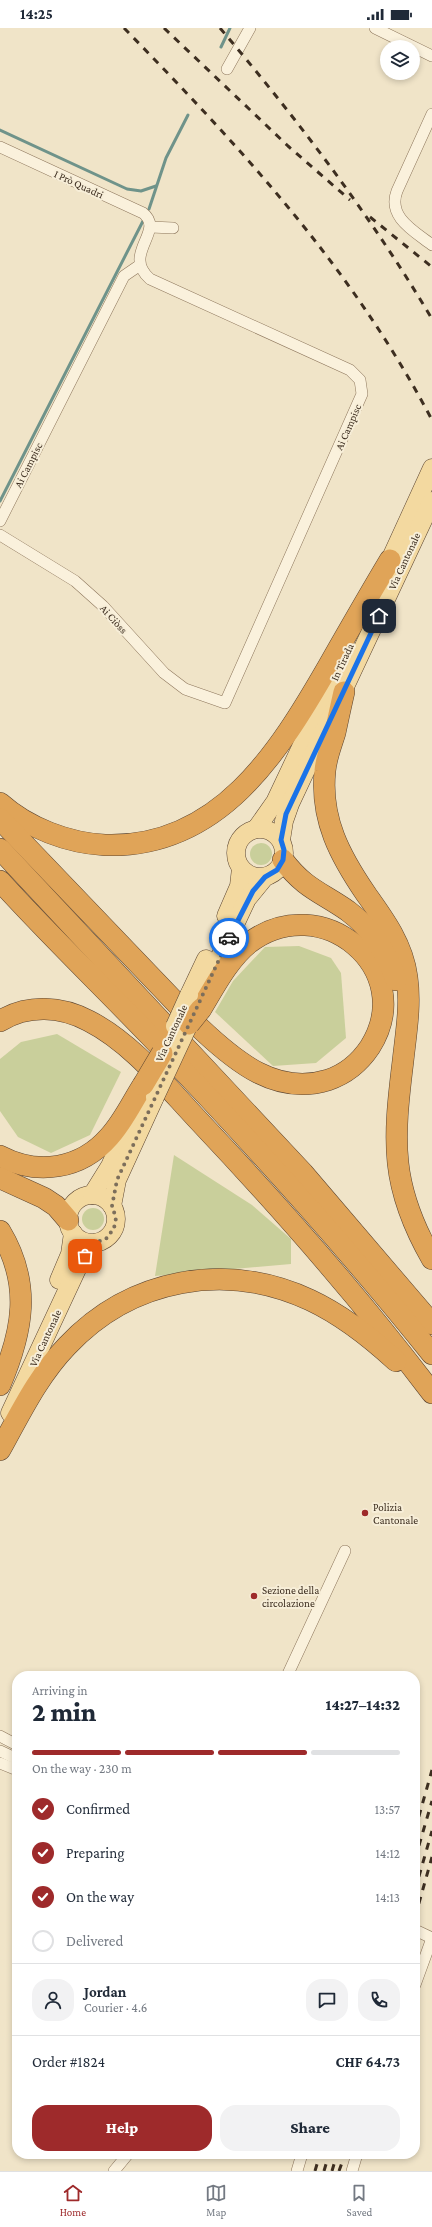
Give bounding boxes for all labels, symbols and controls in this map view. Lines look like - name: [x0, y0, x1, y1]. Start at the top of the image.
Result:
- text: 14:25: [20, 6, 53, 22]
- map controls: [380, 40, 420, 80]
- button: layers: [380, 40, 420, 80]
- street label: I Prò Quadri: [52, 167, 106, 201]
- street label: Ai Campisc: [333, 402, 365, 452]
- street label: Ai Campisc: [12, 440, 46, 490]
- street label: Via Cantonale: [386, 531, 422, 591]
- pin: [362, 599, 396, 633]
- street label: Ai Ciòss: [98, 602, 130, 636]
- icon: home: [368, 605, 390, 627]
- street label: In Tirada: [328, 641, 356, 683]
- courier: [209, 918, 249, 958]
- icon: car: [218, 927, 240, 949]
- street label: Via Cantonale: [153, 1003, 189, 1063]
- pin: [68, 1239, 102, 1273]
- icon: bag: [74, 1245, 96, 1267]
- street label: Via Cantonale: [27, 1308, 63, 1368]
- place label: Polizia Cantonale: [373, 1501, 418, 1526]
- marker: Polizia Cantonale: [360, 1508, 370, 1518]
- place label: Sezione della circolazione: [262, 1584, 319, 1609]
- marker: Sezione della circolazione: [249, 1591, 259, 1601]
- text: Arriving in: [32, 1683, 88, 1698]
- text: 14:27–14:32: [326, 1697, 400, 1713]
- text: 2 min: [32, 1698, 96, 1727]
- text: On the way · 230 m: [32, 1761, 132, 1776]
- icon: check: [32, 1798, 54, 1820]
- text: Confirmed: [66, 1801, 130, 1817]
- text: 13:57: [375, 1802, 400, 1817]
- icon: check: [32, 1842, 54, 1864]
- text: Preparing: [66, 1845, 125, 1861]
- text: 14:12: [376, 1846, 400, 1861]
- icon: check: [32, 1886, 54, 1908]
- text: On the way: [66, 1889, 134, 1905]
- text: 14:13: [376, 1890, 400, 1905]
- text: Delivered: [66, 1933, 123, 1949]
- button: person: [32, 1979, 74, 2021]
- button: chat: [306, 1979, 348, 2021]
- button: phone: [358, 1979, 400, 2021]
- text: Jordan: [84, 1984, 126, 2000]
- text: Courier · 4.6: [84, 2000, 147, 2015]
- text: Order #1824: [32, 2054, 105, 2070]
- text: CHF 64.73: [335, 2054, 400, 2070]
- button: Help: [32, 2105, 212, 2151]
- button: Share: [220, 2105, 400, 2151]
- tab: Home: [60, 2182, 86, 2218]
- tab: Map: [205, 2182, 227, 2218]
- tab: Saved: [347, 2182, 372, 2218]

